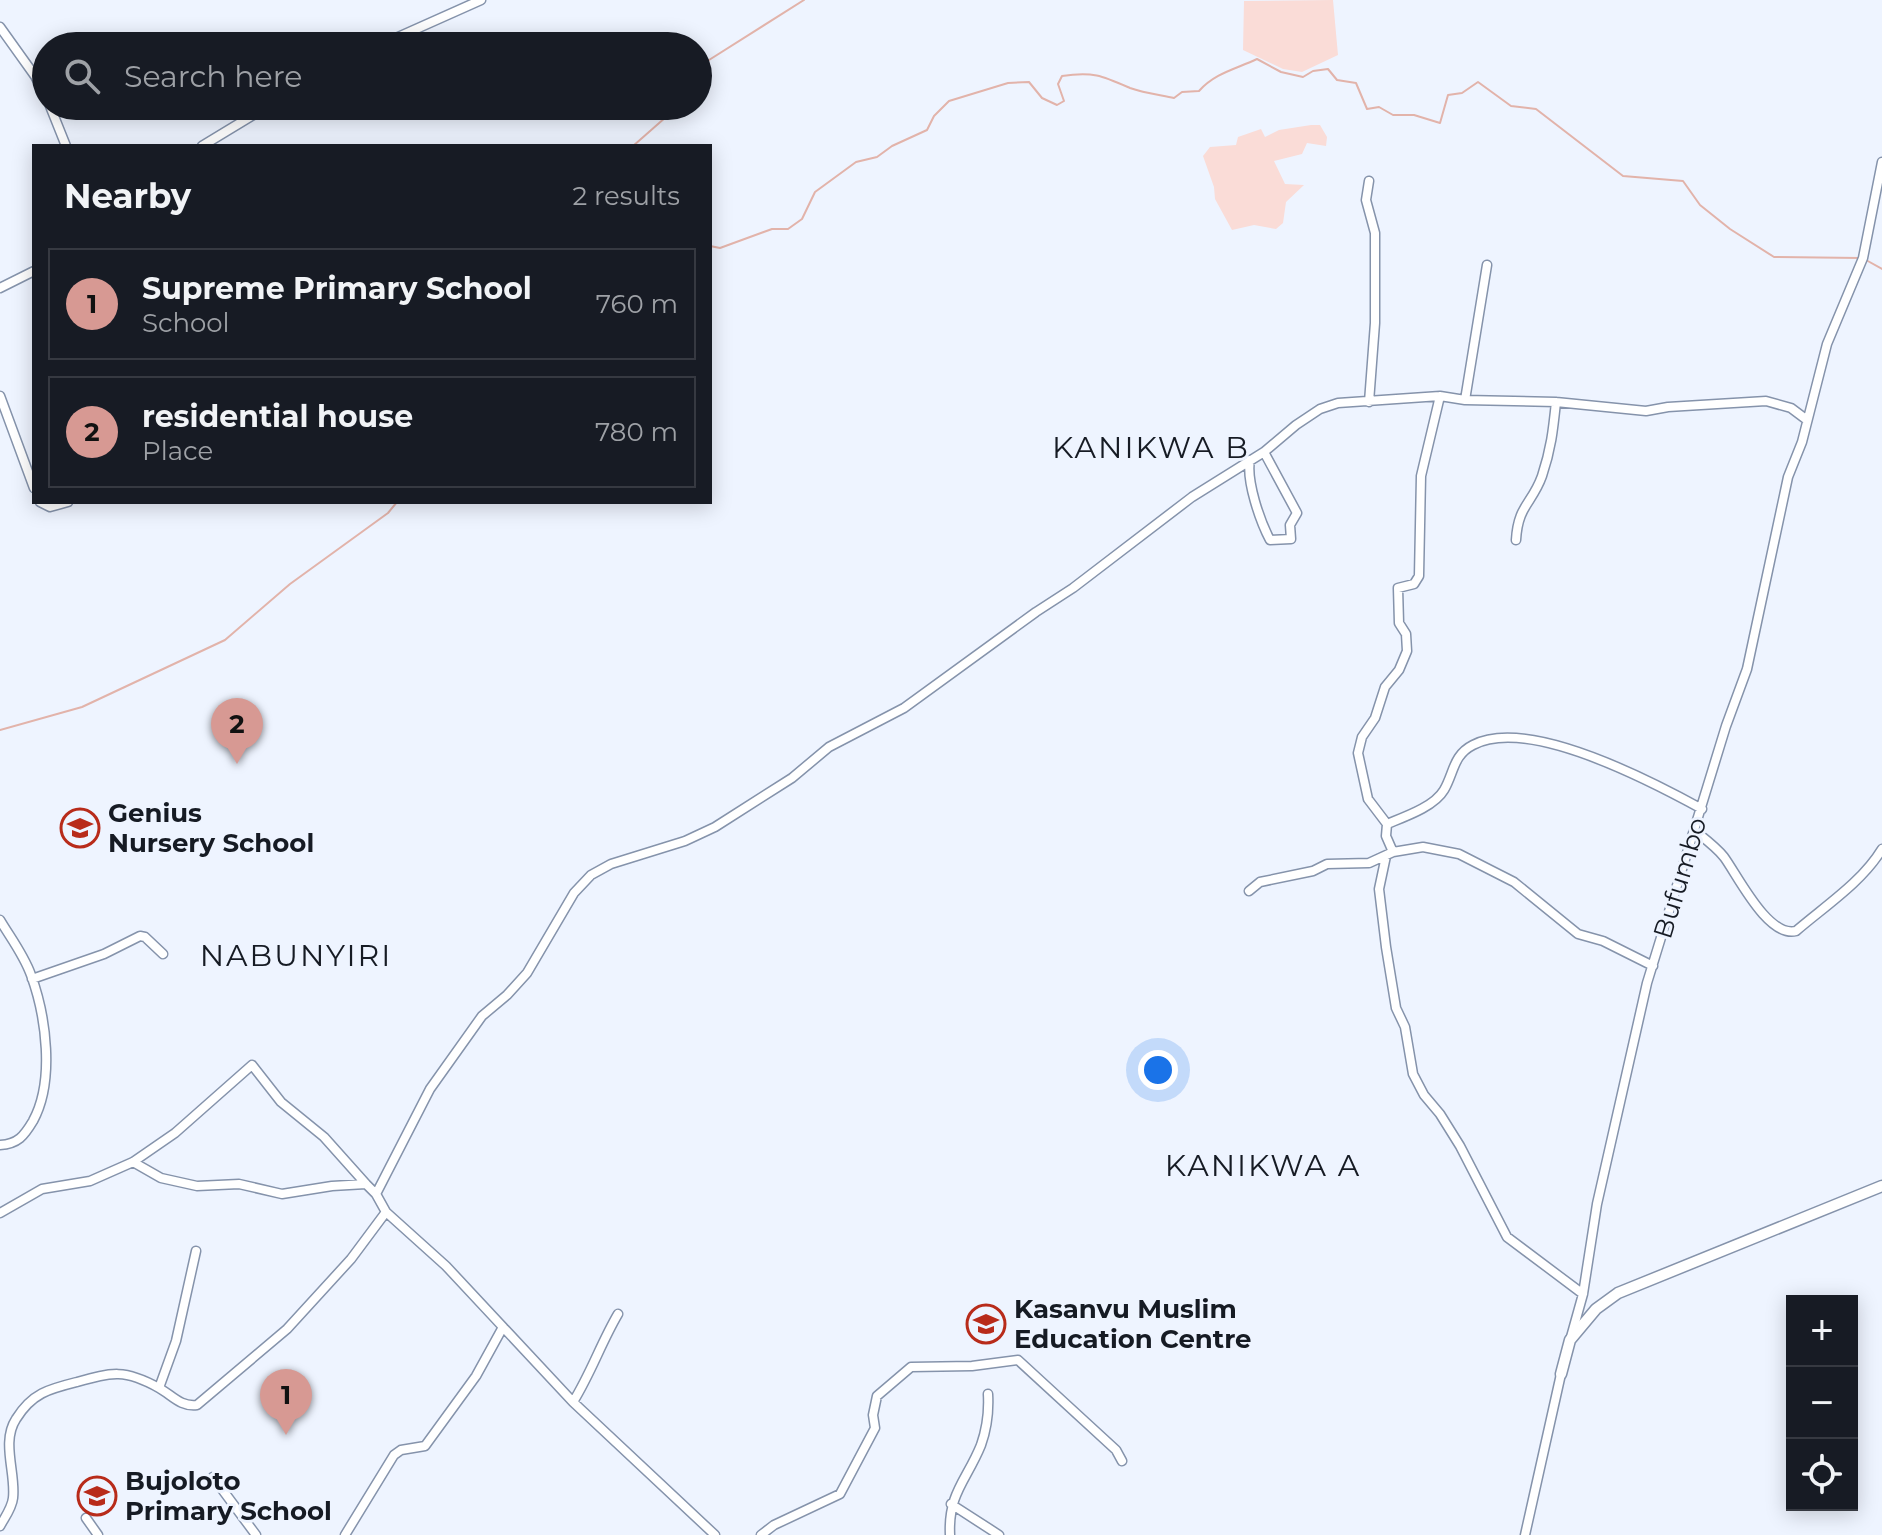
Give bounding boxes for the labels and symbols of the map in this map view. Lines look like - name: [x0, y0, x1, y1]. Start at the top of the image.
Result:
- district label: KANIKWA B: [1052, 429, 1250, 466]
- pin: 2: [211, 698, 263, 764]
- place label: Genius Nursery School: [108, 797, 314, 859]
- school or university icon: Genius Nursery School: [59, 807, 101, 849]
- street label: Bufumbo: [1646, 814, 1714, 942]
- district label: NABUNYIRI: [200, 937, 392, 974]
- your location: [1138, 1050, 1178, 1090]
- district label: KANIKWA A: [1165, 1147, 1361, 1184]
- place label: Kasanvu Muslim Education Centre: [1014, 1293, 1252, 1355]
- school or university icon: Kasanvu Muslim Education Centre: [965, 1303, 1007, 1345]
- pin: 1: [260, 1369, 312, 1435]
- place label: Bujoloto Primary School: [125, 1465, 332, 1527]
- school or university icon: Bujoloto Primary School: [76, 1475, 118, 1517]

